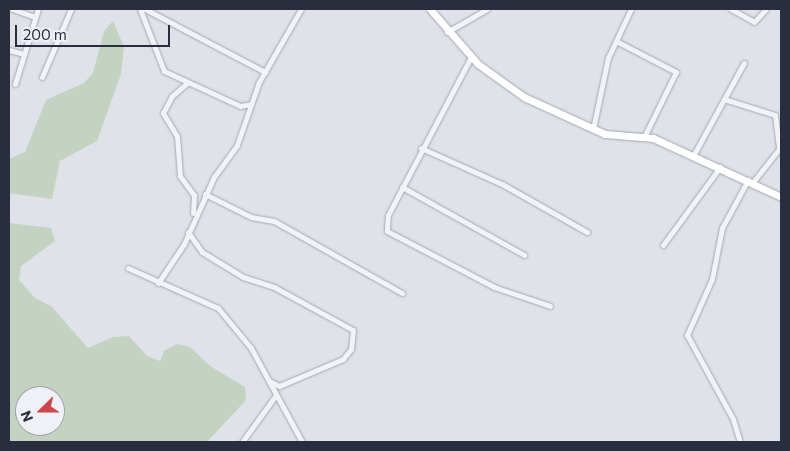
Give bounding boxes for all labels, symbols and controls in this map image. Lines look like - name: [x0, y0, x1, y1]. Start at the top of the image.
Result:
- scale bar: [18, 15, 172, 47]
- text: 200 m: [23, 25, 67, 43]
- north arrow: [15, 386, 65, 436]
- text: N: [17, 408, 36, 424]

